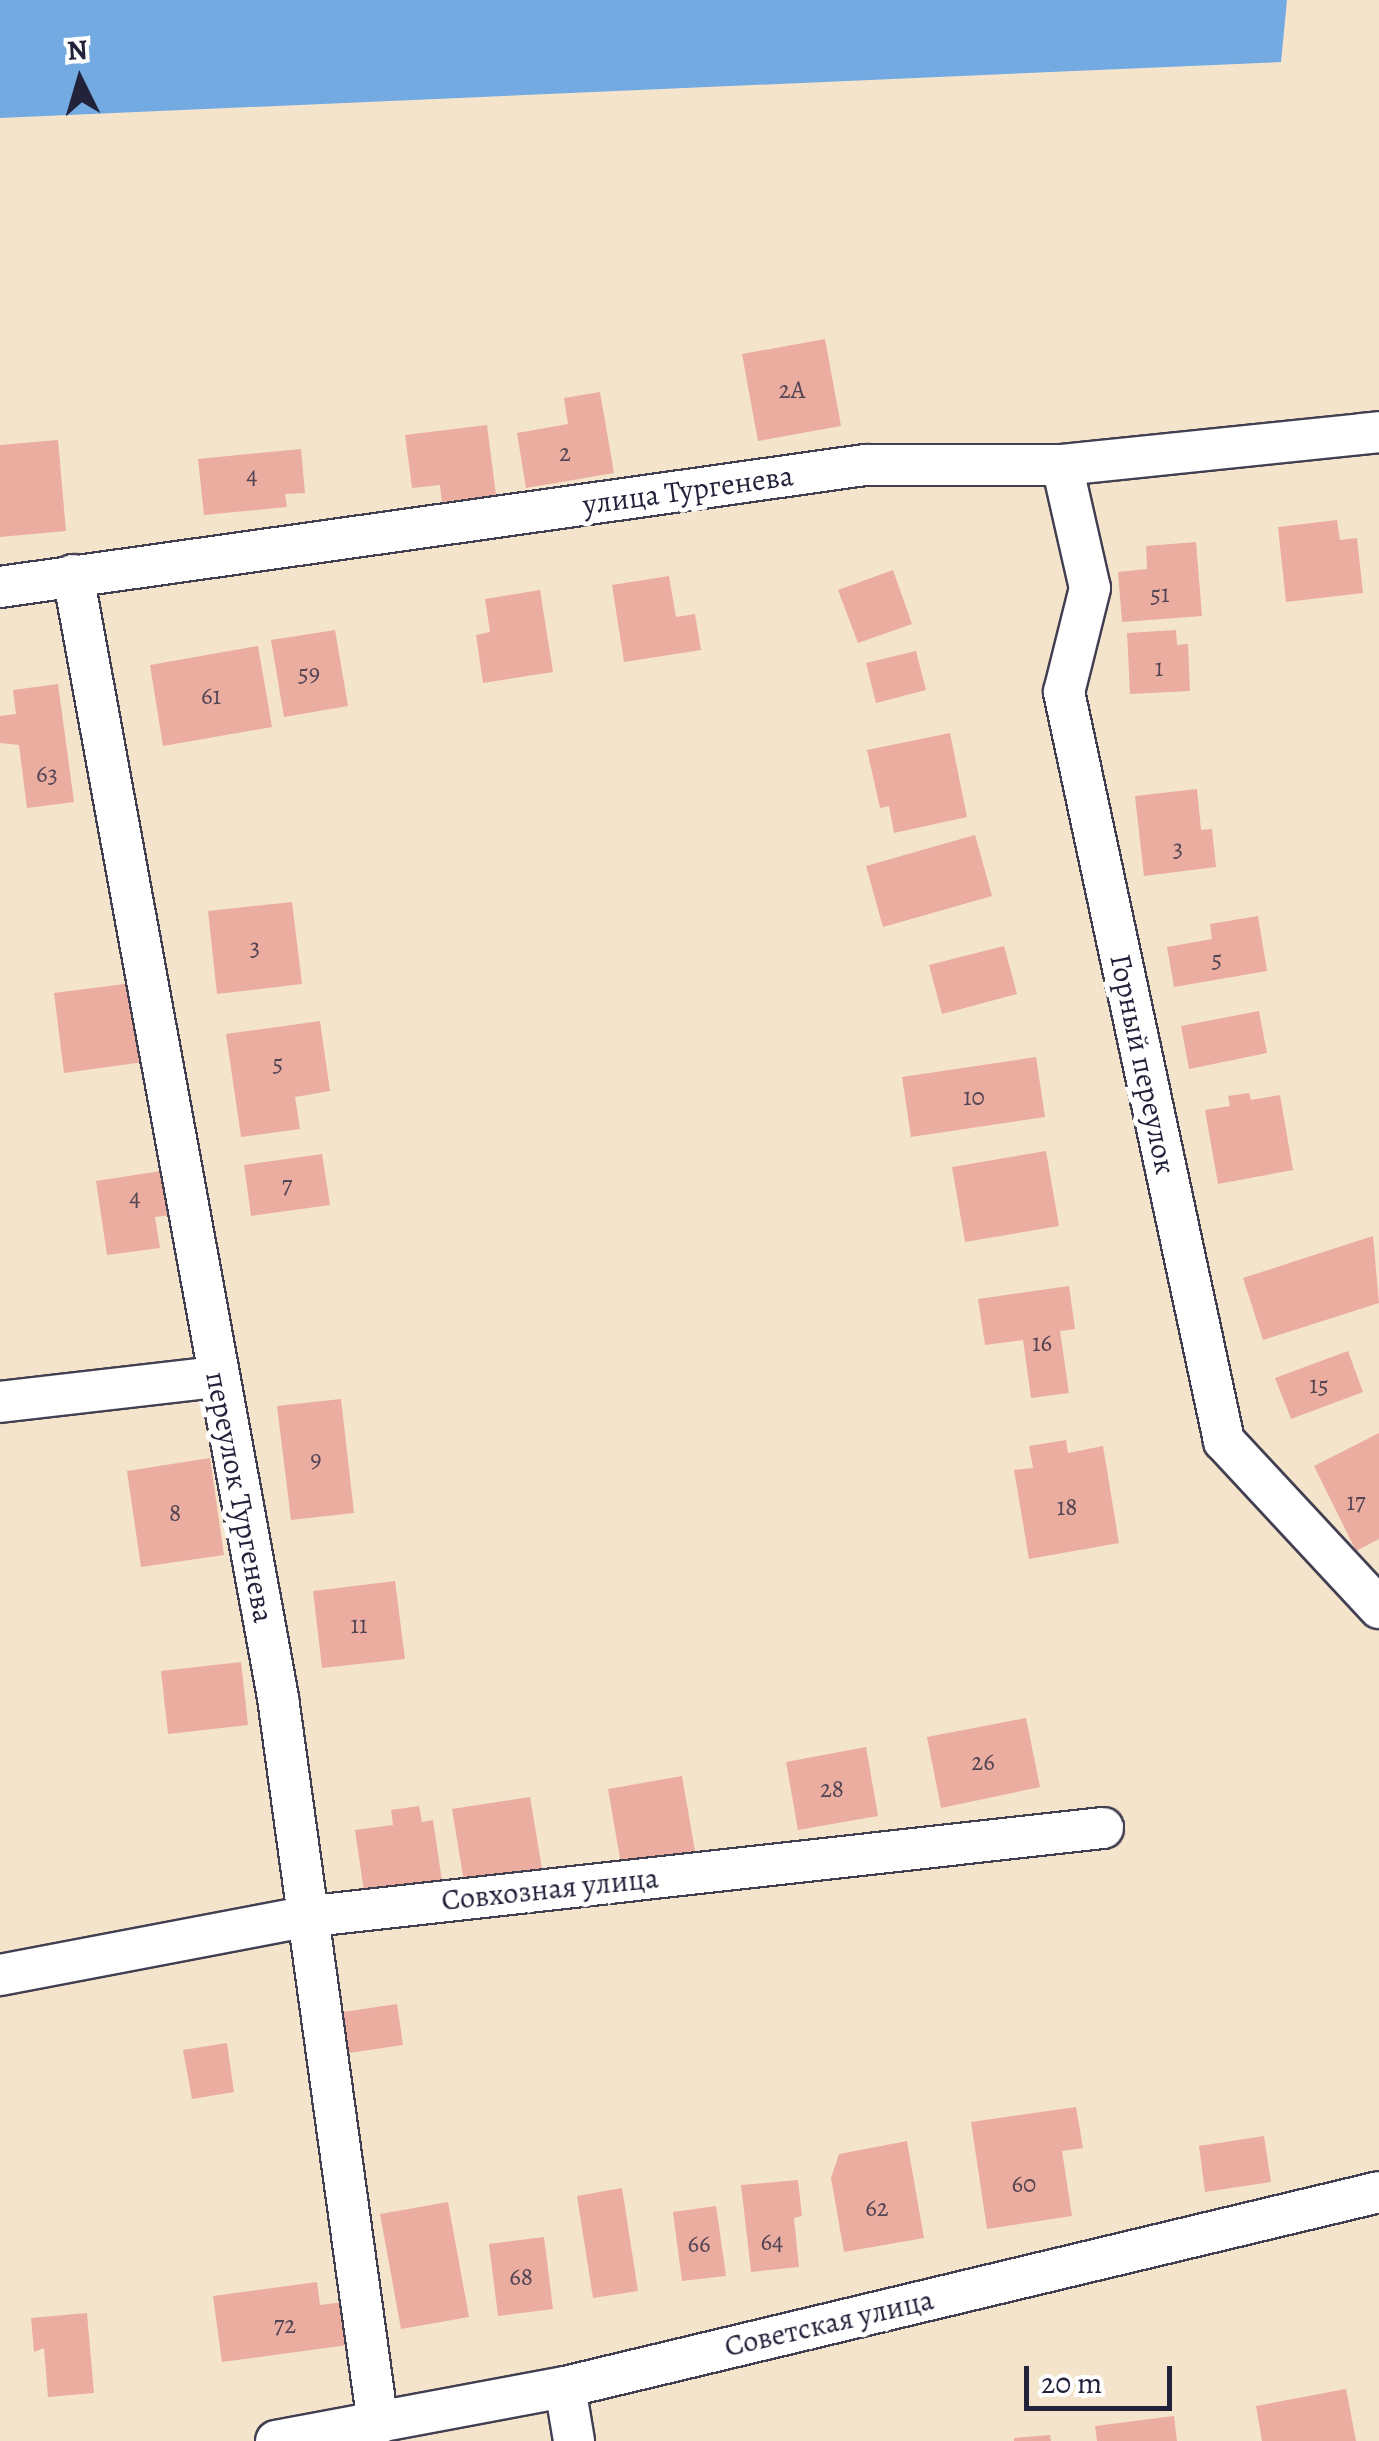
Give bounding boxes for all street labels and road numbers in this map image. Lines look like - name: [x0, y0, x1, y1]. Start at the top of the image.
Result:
- street label: улица Тургенева: [580, 457, 796, 523]
- street label: Горный переулок: [1102, 951, 1184, 1177]
- street label: переулок Тургенева: [198, 1368, 282, 1626]
- street label: Совхозная улица: [440, 1860, 660, 1918]
- street label: Советская улица: [721, 2281, 937, 2365]

